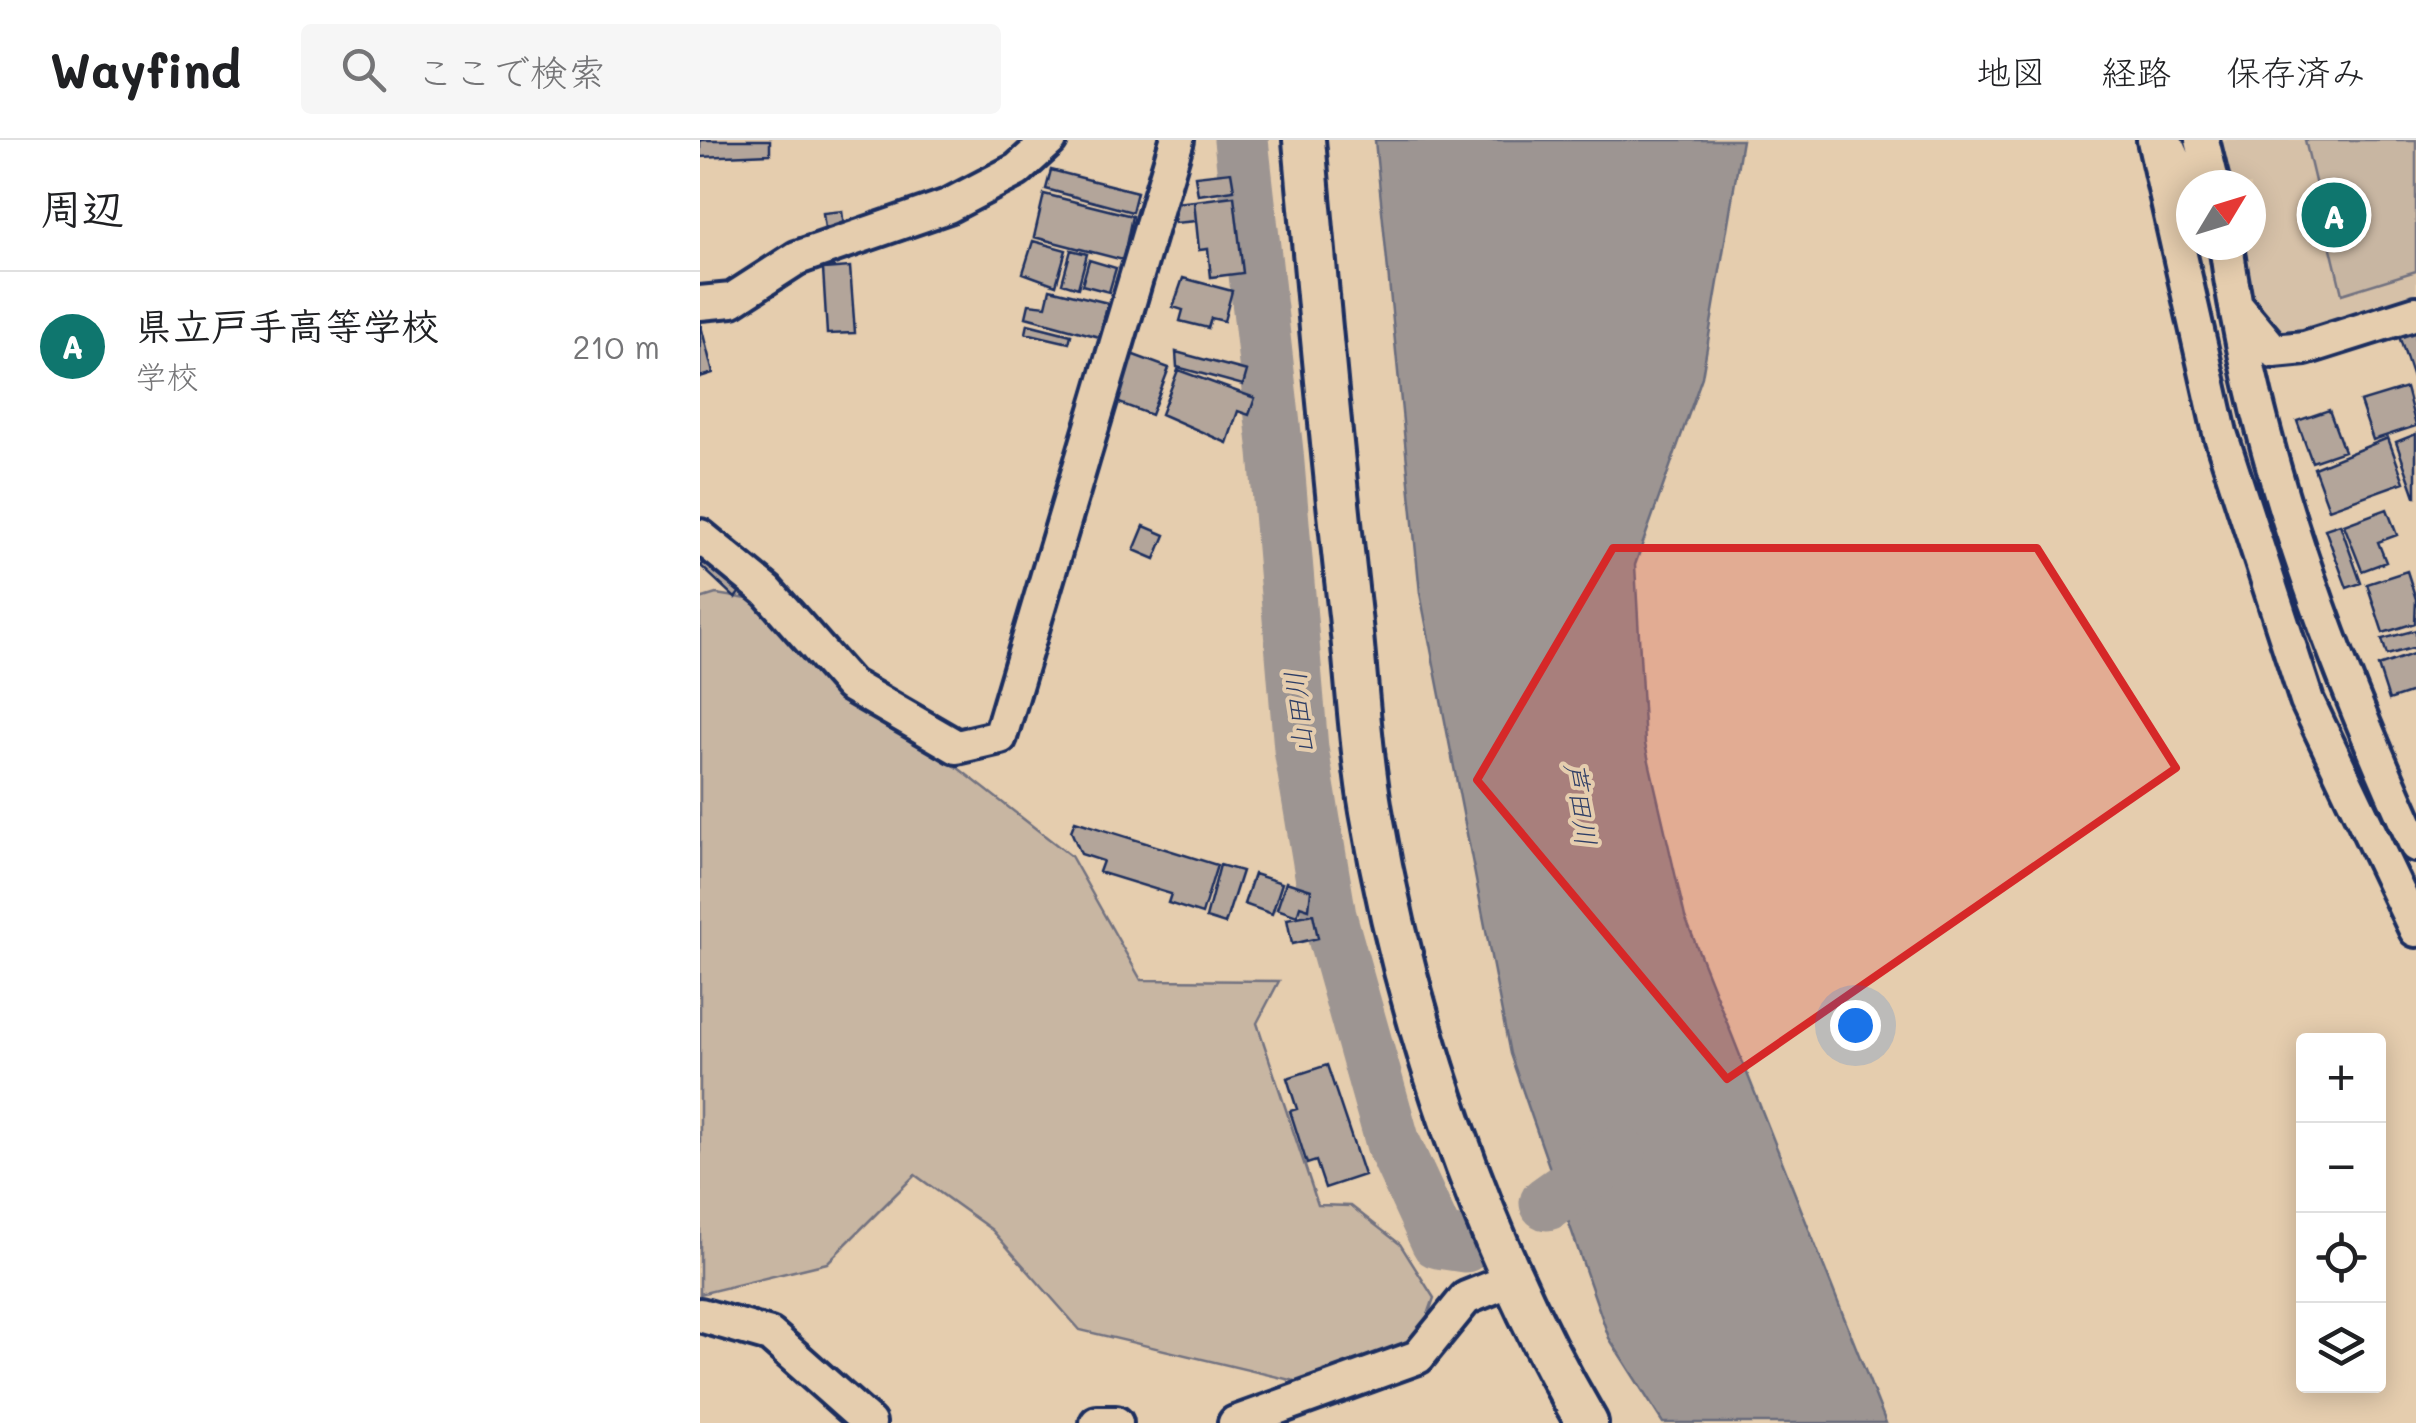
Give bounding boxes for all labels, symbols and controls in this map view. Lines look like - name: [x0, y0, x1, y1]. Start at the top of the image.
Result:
- search box: [301, 24, 1001, 114]
- text: Wayfind: [50, 38, 241, 100]
- icon: search: [336, 42, 391, 97]
- text: ここで検索: [416, 46, 606, 96]
- text: 地図: [1976, 48, 2046, 94]
- text: 経路: [2101, 48, 2171, 94]
- text: 保存済み: [2226, 48, 2366, 94]
- north arrow: [2176, 170, 2266, 260]
- pin: A: [2302, 178, 2366, 252]
- text: 周辺: [40, 180, 124, 235]
- text: 県立戸手高等学校: [135, 300, 439, 350]
- text: A: [61, 325, 84, 367]
- text: 210 m: [572, 325, 660, 367]
- text: 学校: [135, 354, 199, 396]
- water label: 山田川: [1276, 669, 1320, 757]
- water label: 芦田川: [1558, 760, 1606, 848]
- your location: [1830, 1000, 1881, 1051]
- map controls: [2296, 1033, 2386, 1393]
- button: +: [2296, 1033, 2386, 1123]
- button: −: [2296, 1123, 2386, 1213]
- button: locate: [2296, 1213, 2386, 1303]
- button: layers: [2296, 1303, 2386, 1393]

